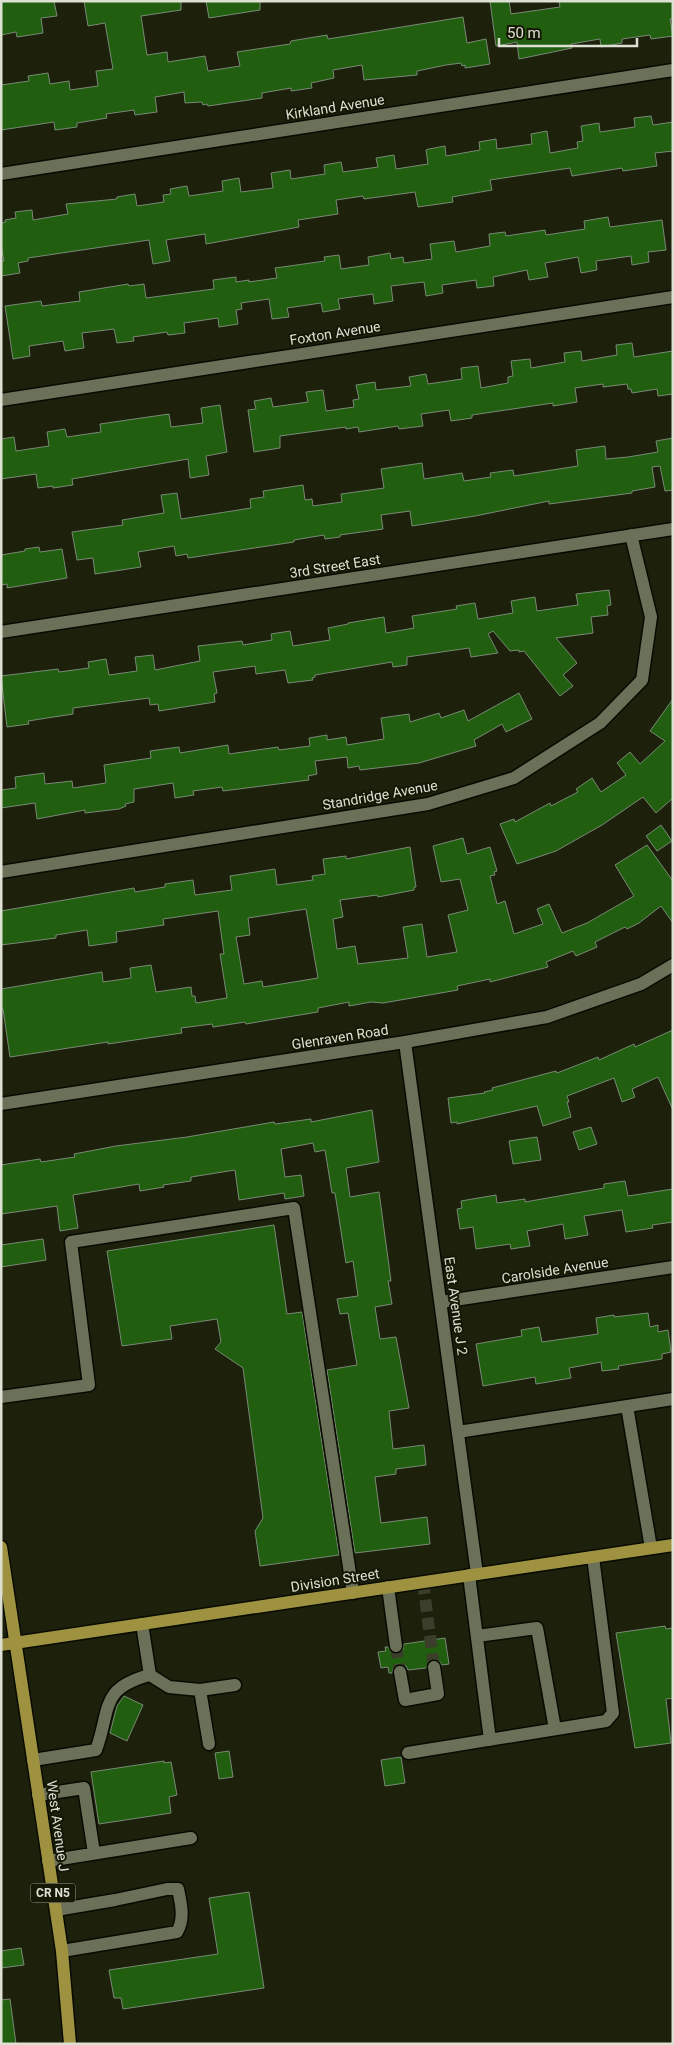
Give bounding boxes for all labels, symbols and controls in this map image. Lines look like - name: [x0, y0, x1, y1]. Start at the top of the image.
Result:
- scale bar: [499, 15, 636, 47]
- text: 50 m: [507, 24, 541, 42]
- street label: Kirkland Avenue: [284, 91, 386, 123]
- street label: Foxton Avenue: [288, 318, 382, 348]
- street label: 3rd Street East: [288, 551, 382, 581]
- street label: Standridge Avenue: [321, 777, 439, 813]
- street label: Glenraven Road: [291, 1021, 389, 1053]
- street label: Carolside Avenue: [500, 1254, 610, 1286]
- street label: East Avenue J 2: [441, 1256, 471, 1356]
- street label: Division Street: [290, 1565, 381, 1595]
- street label: West Avenue J: [44, 1779, 72, 1873]
- road number: CR N5: [30, 1884, 76, 1902]

